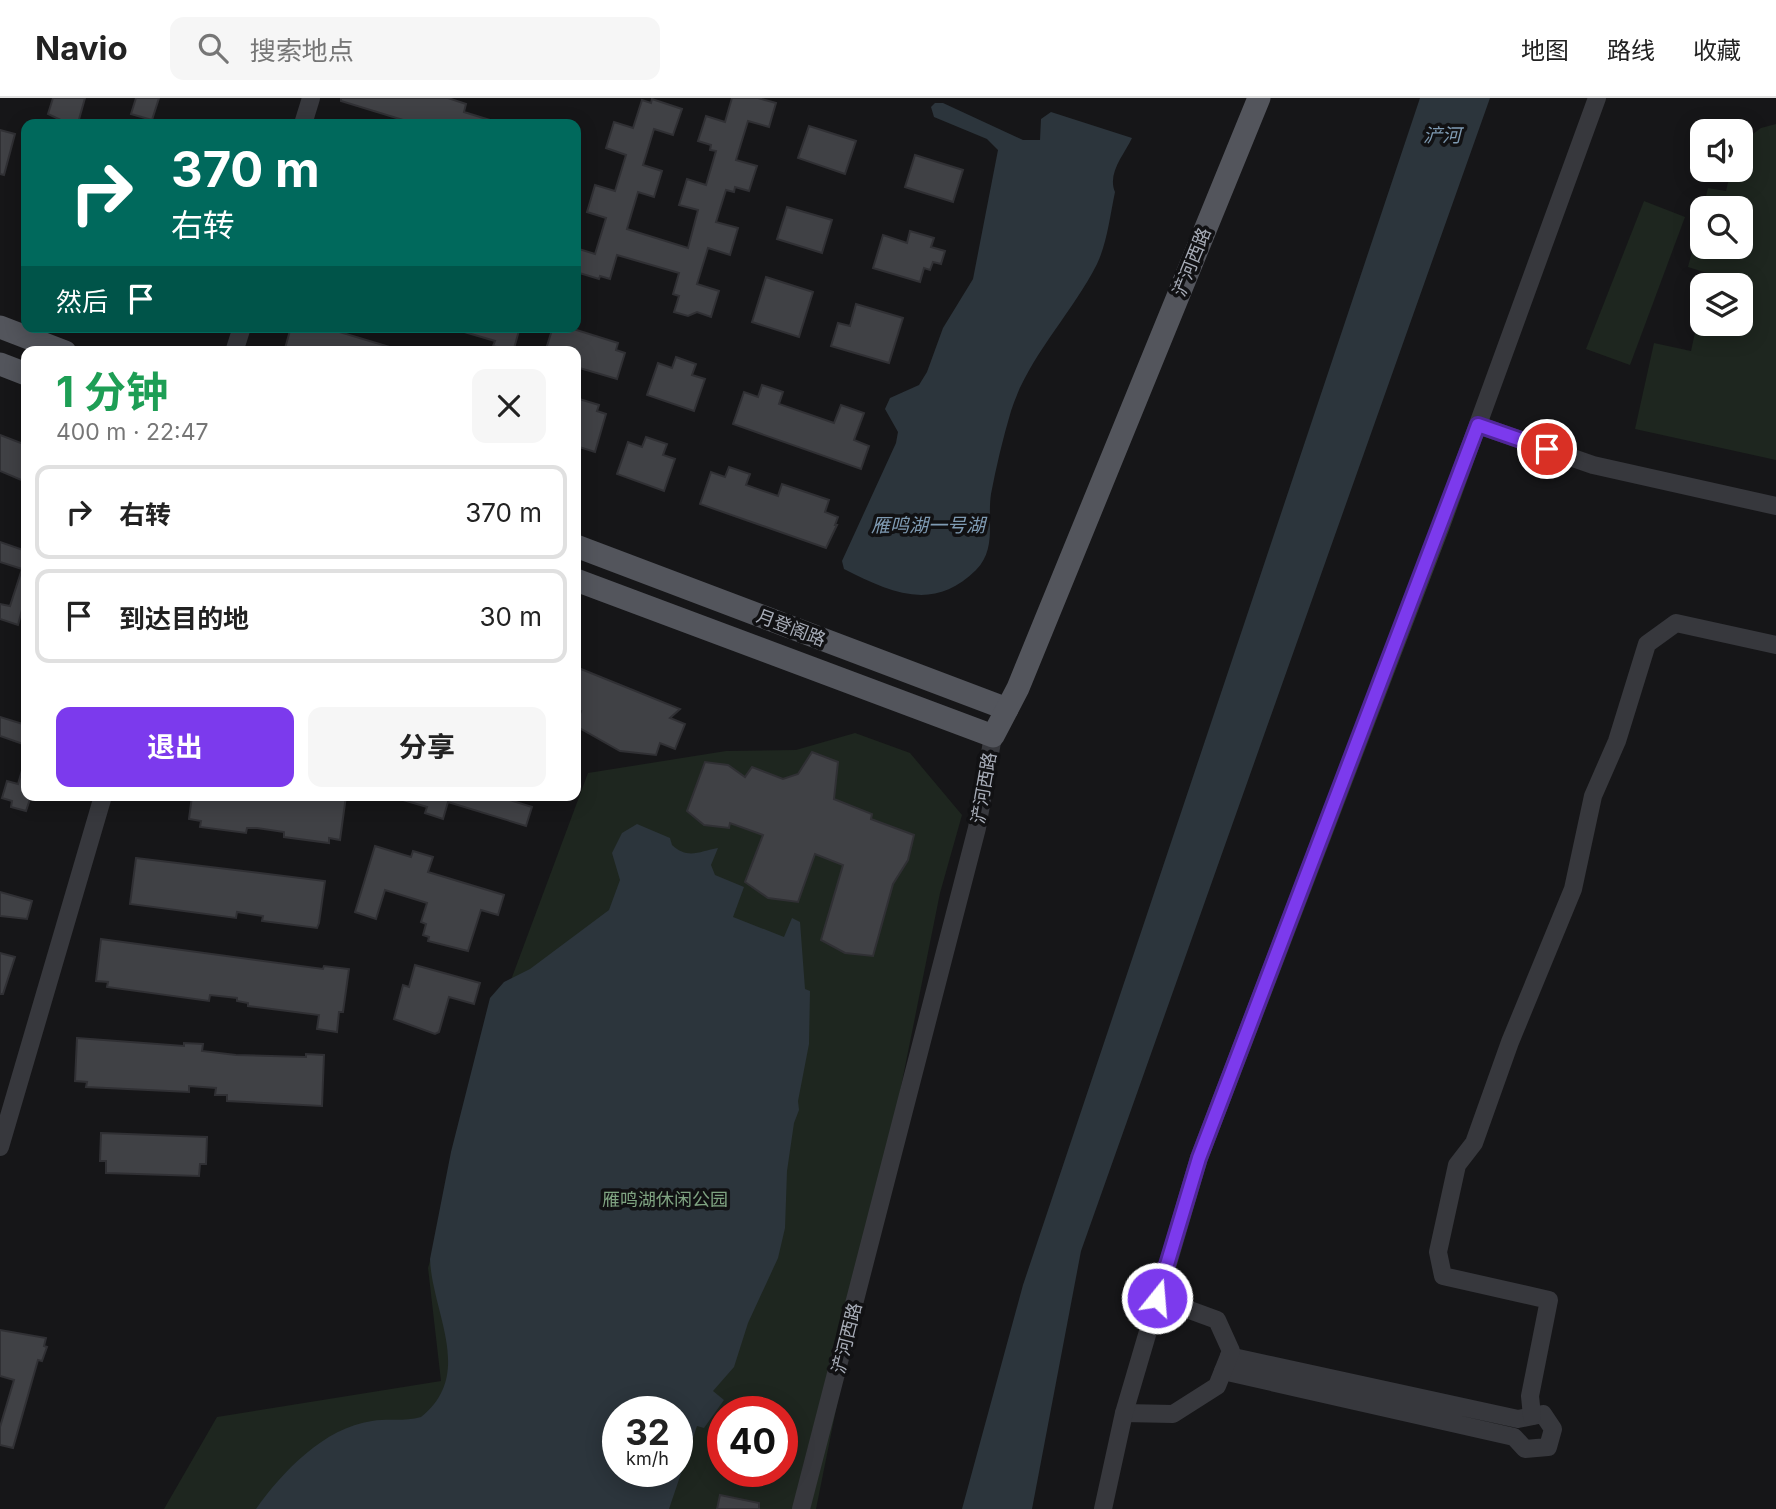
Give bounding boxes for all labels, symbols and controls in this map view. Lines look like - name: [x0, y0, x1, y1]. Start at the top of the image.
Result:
- search box: [170, 17, 660, 80]
- text: Navio: [35, 28, 128, 68]
- icon: search: [194, 29, 232, 67]
- text: 搜索地点: [250, 35, 354, 66]
- text: 地图: [1521, 36, 1569, 65]
- text: 路线: [1607, 36, 1655, 65]
- text: 收藏: [1693, 36, 1741, 65]
- map controls: [1690, 119, 1753, 336]
- button: sound: [1690, 119, 1753, 182]
- water label: 浐河: [1423, 124, 1465, 147]
- text: 370 m: [171, 140, 320, 199]
- icon: right: [56, 147, 147, 238]
- button: search: [1690, 196, 1753, 259]
- text: 右转: [171, 206, 235, 245]
- street label: 浐河西路: [1168, 225, 1215, 299]
- button: layers: [1690, 273, 1753, 336]
- icon: arrive: [122, 280, 160, 318]
- text: 然后: [56, 286, 108, 317]
- text: 1 分钟: [56, 366, 168, 417]
- button: close: [472, 369, 546, 443]
- text: 400 m · 22:47: [56, 418, 209, 446]
- pin: [1517, 419, 1577, 479]
- icon: arrive: [1528, 430, 1566, 468]
- icon: right: [60, 493, 98, 531]
- text: 370 m: [465, 497, 542, 528]
- text: 右转: [119, 499, 171, 530]
- water label: 雁鸣湖一号湖: [871, 514, 988, 537]
- icon: arrive: [60, 597, 98, 635]
- text: 30 m: [479, 601, 542, 632]
- text: 到达目的地: [119, 603, 249, 634]
- street label: 月登阁路: [754, 605, 829, 650]
- button: 退出: [56, 707, 294, 787]
- button: 分享: [308, 707, 546, 787]
- street label: 浐河西路: [967, 751, 1000, 825]
- park label: 雁鸣湖休闲公园: [602, 1189, 728, 1210]
- position arrow: [1120, 1261, 1194, 1335]
- street label: 浐河西路: [828, 1300, 865, 1375]
- speed limit sign: 40: [707, 1396, 798, 1487]
- text: 32: [625, 1411, 670, 1453]
- text: km/h: [626, 1448, 669, 1469]

